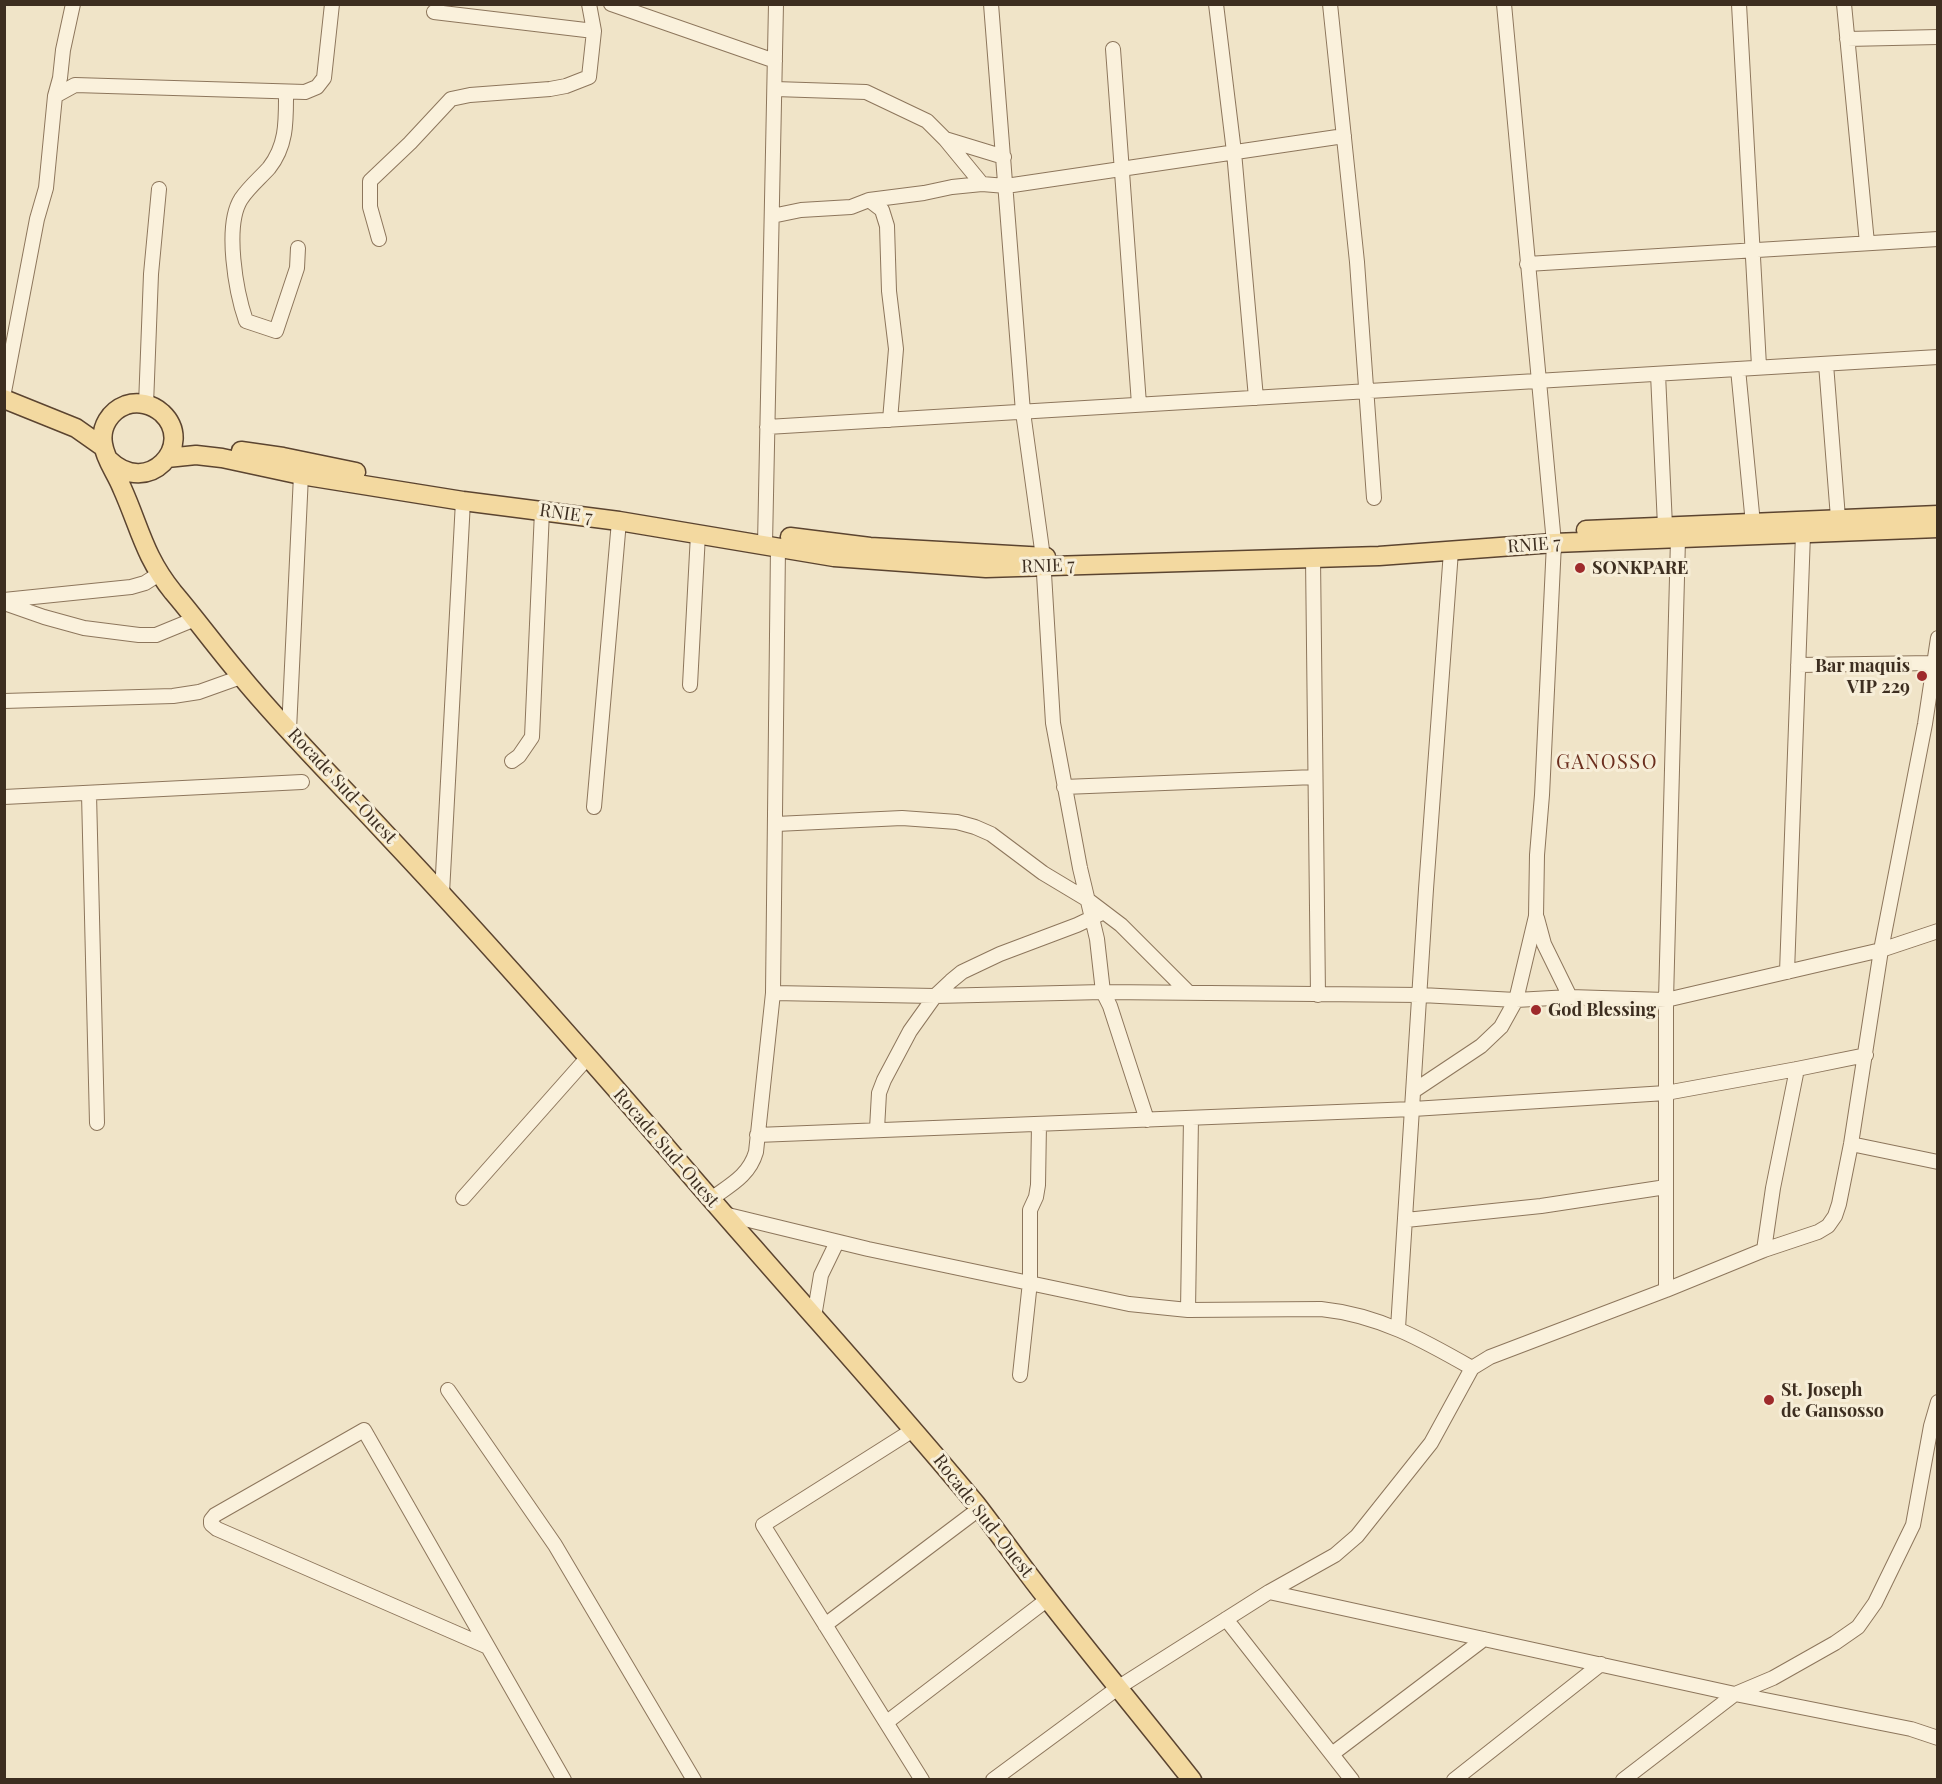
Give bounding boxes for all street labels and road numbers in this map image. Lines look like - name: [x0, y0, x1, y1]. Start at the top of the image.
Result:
- street label: RNIE 7: [538, 500, 594, 528]
- street label: RNIE 7: [1507, 532, 1561, 558]
- street label: RNIE 7: [1021, 554, 1075, 578]
- street label: Rocade Sud-Ouest: [283, 724, 401, 848]
- street label: Rocade Sud-Ouest: [609, 1084, 723, 1212]
- street label: Rocade Sud-Ouest: [928, 1450, 1038, 1582]

